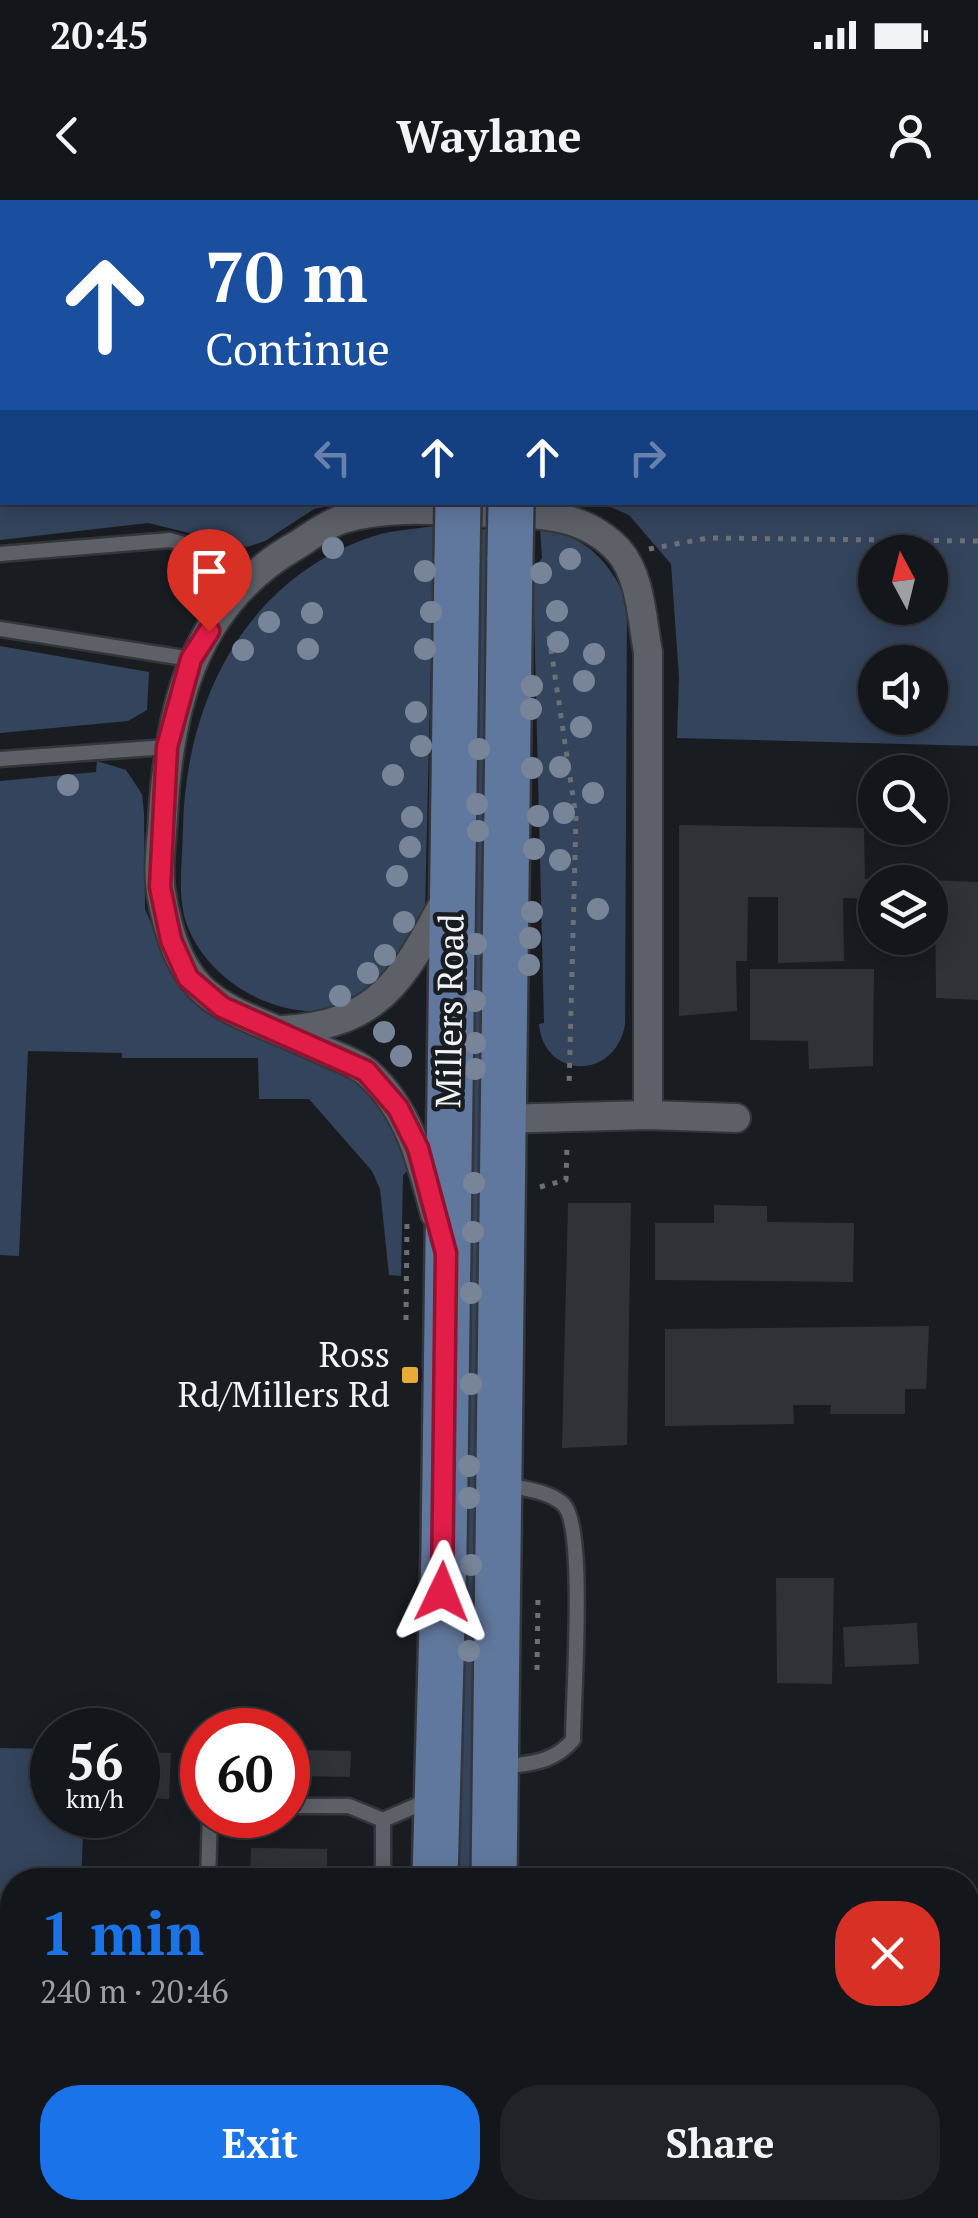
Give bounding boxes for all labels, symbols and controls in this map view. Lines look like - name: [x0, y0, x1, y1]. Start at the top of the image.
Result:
- text: 20:45: [50, 10, 149, 60]
- text: Waylane: [396, 105, 582, 165]
- icon: back: [40, 108, 95, 163]
- icon: person: [883, 108, 938, 163]
- text: 70 m: [205, 229, 368, 322]
- icon: ahead: [40, 240, 170, 370]
- text: Continue: [205, 318, 390, 378]
- icon: left: [305, 430, 360, 485]
- icon: ahead: [410, 430, 465, 485]
- icon: ahead: [515, 430, 570, 485]
- icon: right: [620, 430, 675, 485]
- pin: [167, 529, 252, 632]
- north arrow: [858, 535, 948, 625]
- map controls: [858, 535, 948, 955]
- icon: arrive: [182, 544, 237, 599]
- button: sound: [858, 645, 948, 735]
- button: search: [858, 755, 948, 845]
- button: layers: [858, 865, 948, 955]
- street label: Millers Road: [424, 913, 474, 1109]
- place label: Ross Rd/Millers Rd: [178, 1331, 390, 1417]
- marker: Ross Rd/Millers Rd: [399, 1364, 421, 1386]
- position arrow: [390, 1540, 494, 1644]
- speed limit sign: 60: [180, 1708, 310, 1838]
- text: 56: [67, 1728, 123, 1794]
- text: km/h: [66, 1782, 124, 1815]
- text: 1 min: [40, 1893, 204, 1972]
- button: close: [835, 1901, 940, 2006]
- text: 240 m · 20:46: [40, 1970, 228, 2012]
- button: Exit: [40, 2085, 480, 2200]
- button: Share: [500, 2085, 940, 2200]

